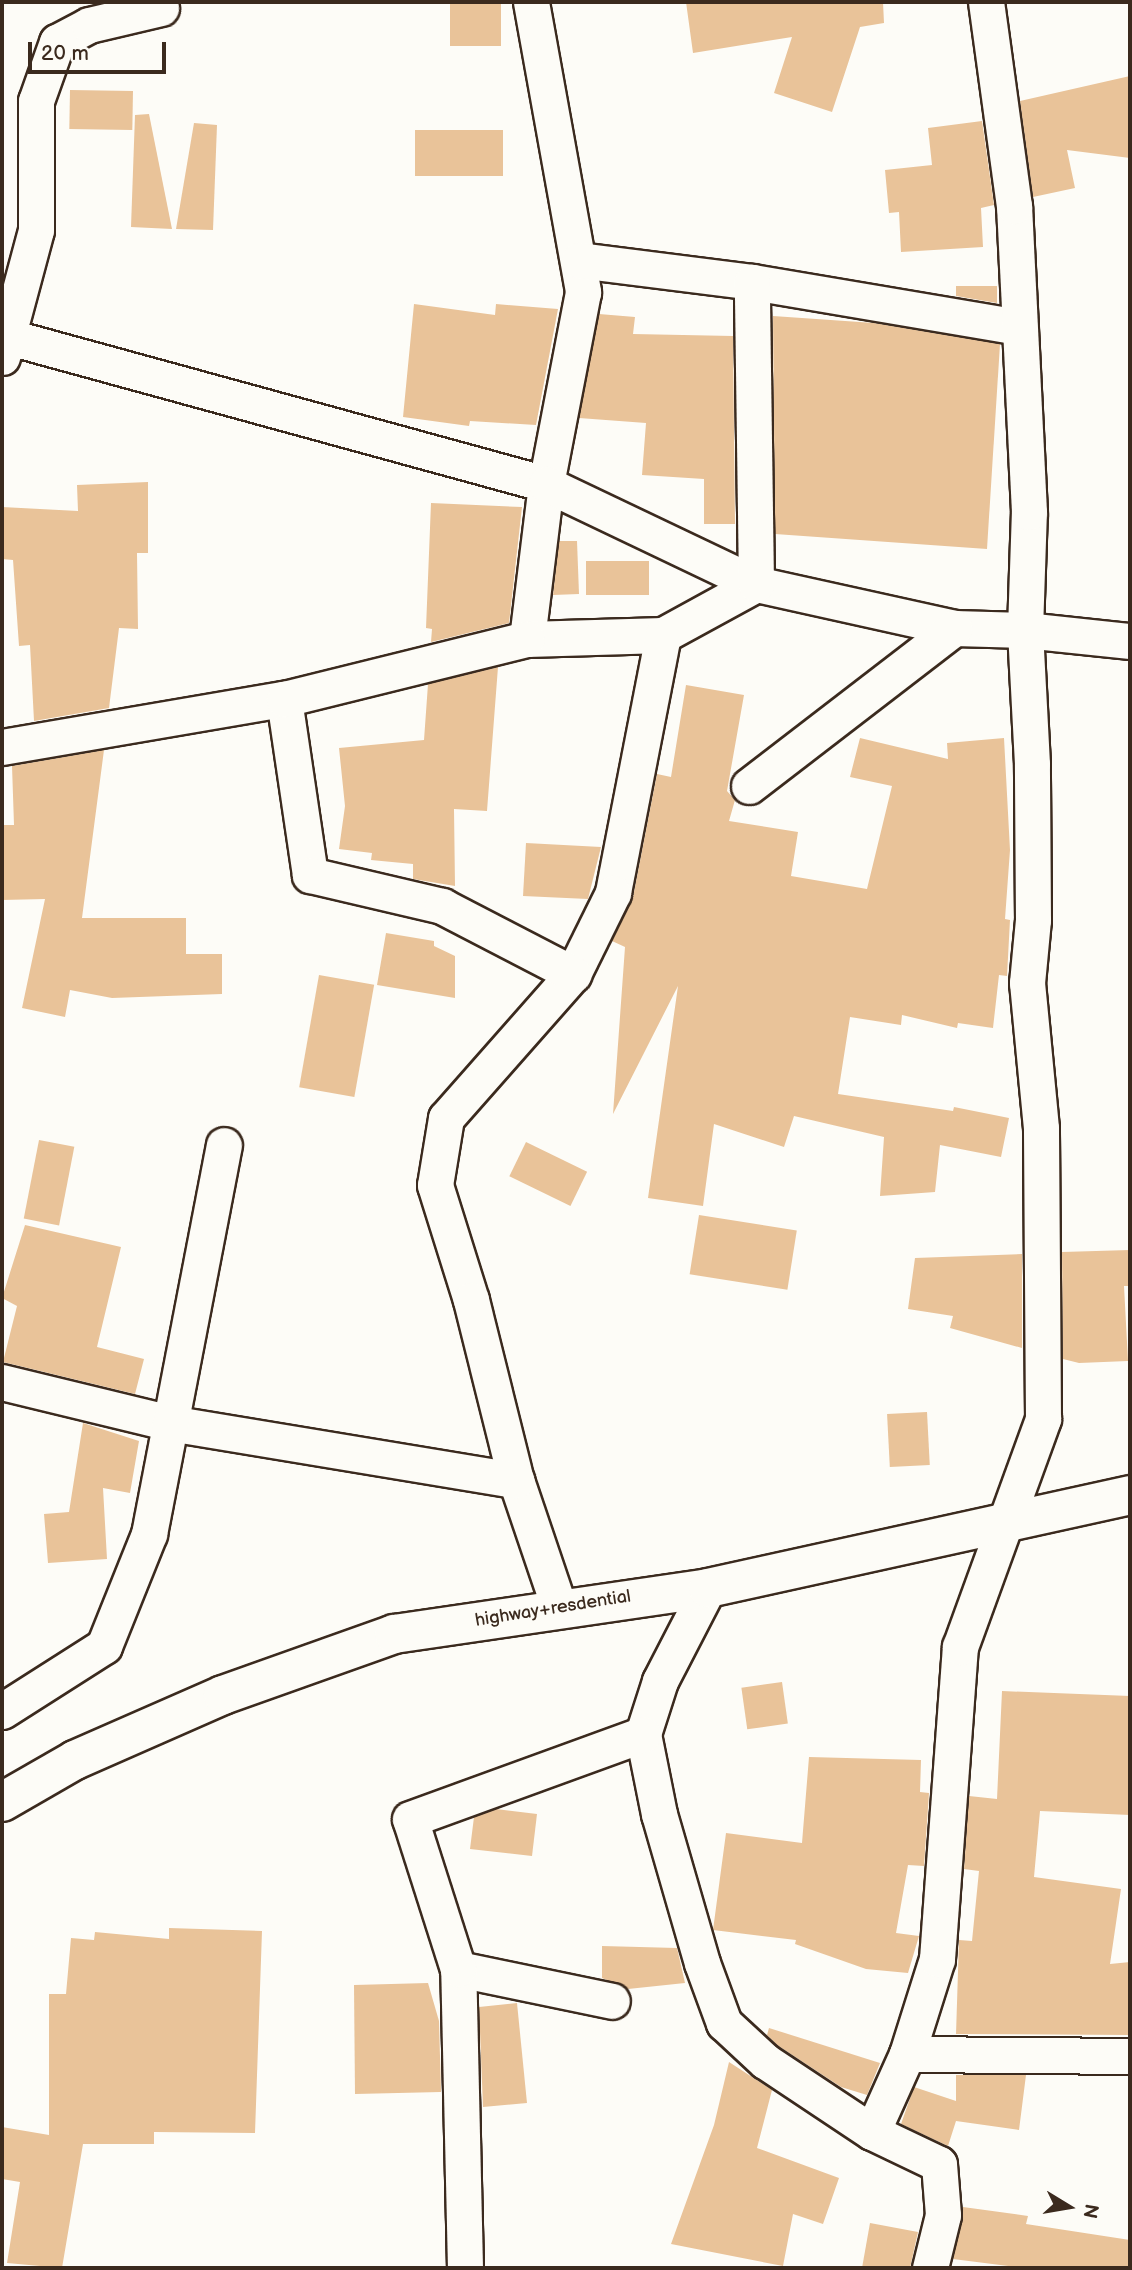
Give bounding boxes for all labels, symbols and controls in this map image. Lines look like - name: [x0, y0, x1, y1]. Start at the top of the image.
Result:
- scale bar: [32, 28, 170, 72]
- text: 20 m: [41, 41, 89, 66]
- street label: highway+resdential: [474, 1586, 632, 1632]
- north arrow: [1034, 2172, 1104, 2242]
- text: N: [1077, 2202, 1103, 2220]

